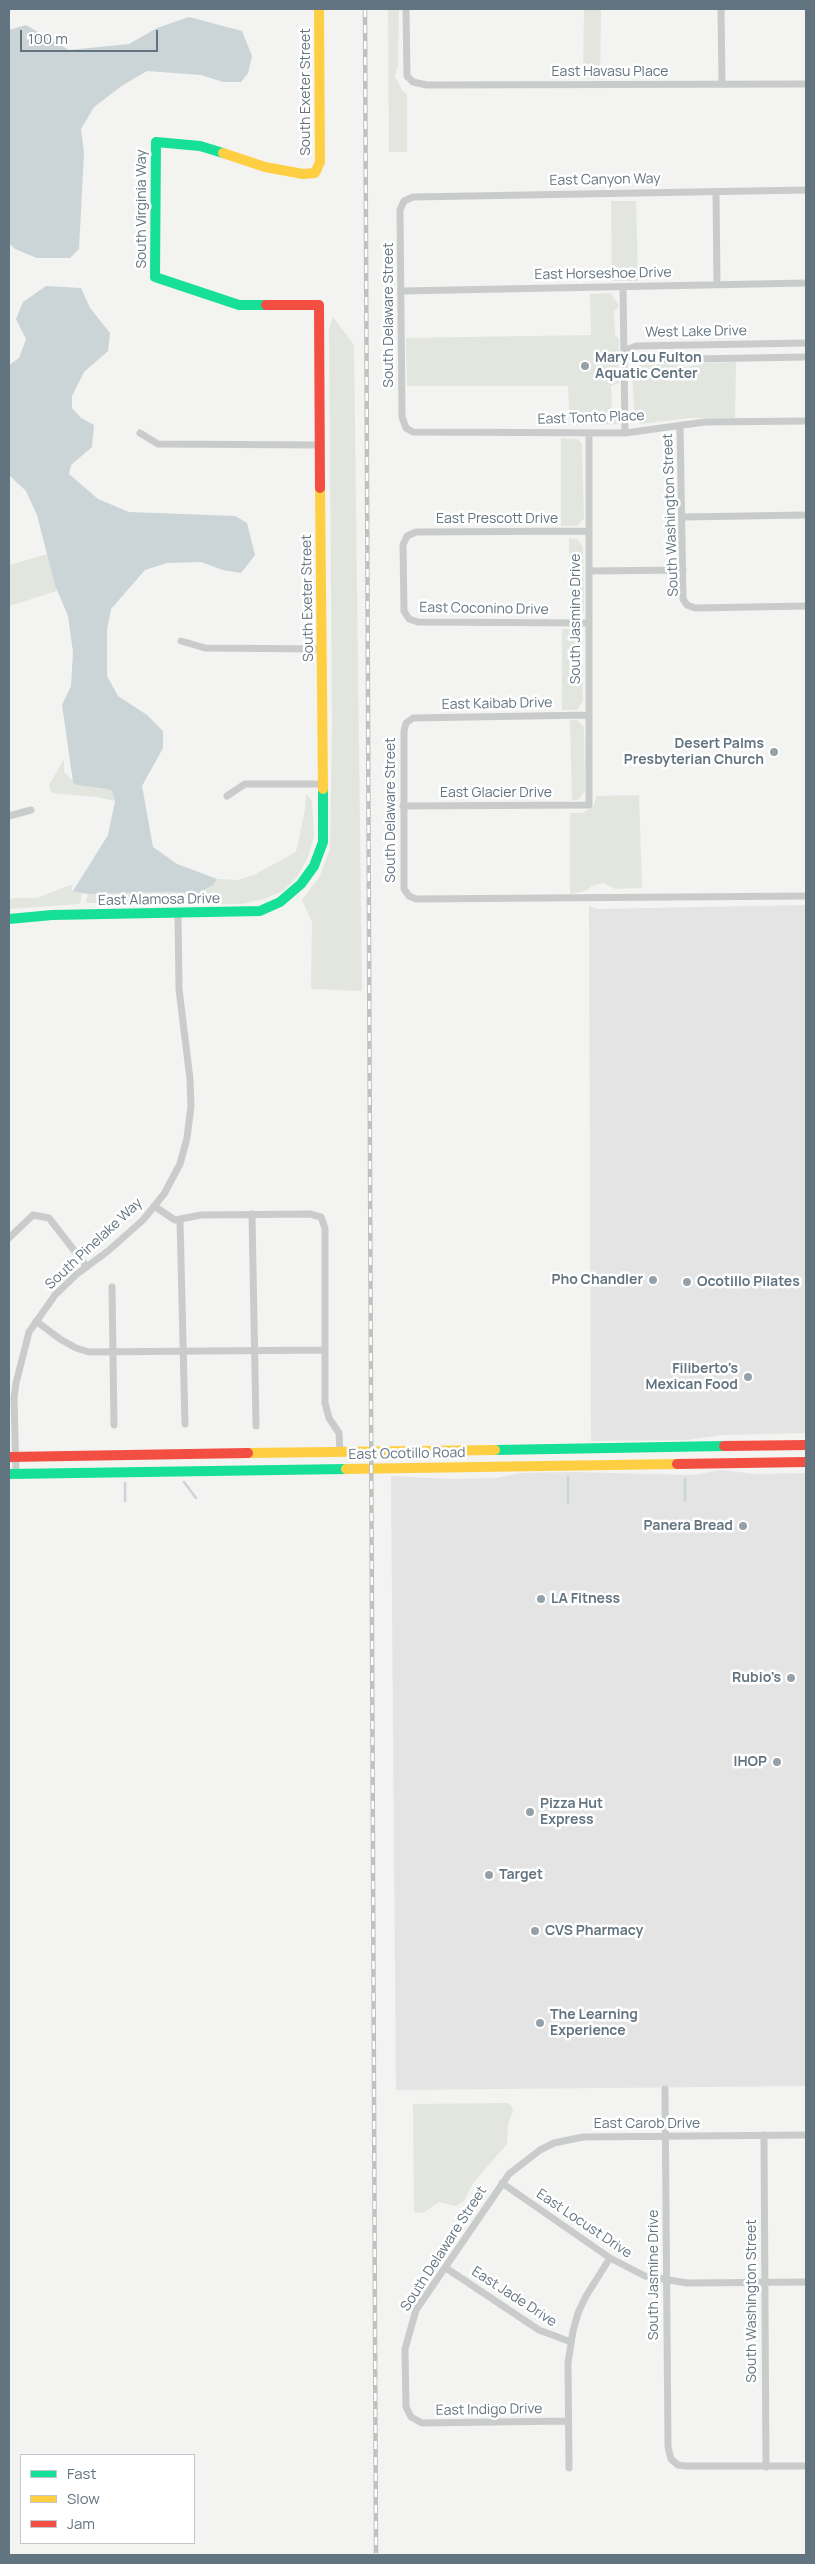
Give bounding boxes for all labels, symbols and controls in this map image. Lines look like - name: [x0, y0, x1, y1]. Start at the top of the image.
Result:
- scale bar: [22, 20, 160, 52]
- text: 100 m: [28, 28, 68, 49]
- street label: South Exeter Street: [298, 28, 314, 156]
- street label: East Havasu Place: [552, 64, 668, 80]
- street label: South Virginia Way: [134, 149, 150, 269]
- street label: East Canyon Way: [549, 171, 661, 189]
- street label: South Delaware Street: [381, 242, 397, 388]
- street label: East Horseshoe Drive: [534, 264, 672, 284]
- street label: West Lake Drive: [645, 323, 747, 341]
- place label: Mary Lou Fulton Aquatic Center: [595, 350, 702, 382]
- marker: Mary Lou Fulton Aquatic Center: [579, 360, 591, 372]
- street label: East Tonto Place: [537, 408, 645, 428]
- street label: South Washington Street: [660, 433, 682, 597]
- street label: East Prescott Drive: [436, 511, 558, 527]
- street label: South Exeter Street: [298, 534, 318, 662]
- street label: South Jasmine Drive: [568, 554, 584, 684]
- street label: East Coconino Drive: [419, 599, 549, 619]
- street label: East Kaibab Drive: [441, 695, 553, 713]
- place label: Desert Palms Presbyterian Church: [624, 736, 764, 769]
- street label: South Delaware Street: [383, 737, 399, 883]
- marker: Desert Palms Presbyterian Church: [768, 746, 780, 758]
- street label: East Glacier Drive: [440, 785, 552, 801]
- street label: East Alamosa Drive: [98, 891, 220, 909]
- street label: South Pinelake Way: [42, 1195, 146, 1293]
- place label: Pho Chandler: [551, 1272, 643, 1288]
- marker: Pho Chandler: [647, 1274, 659, 1286]
- place label: Ocotillo Pilates: [697, 1274, 800, 1290]
- marker: Ocotillo Pilates: [681, 1276, 693, 1288]
- place label: Filiberto's Mexican Food: [646, 1361, 738, 1394]
- marker: Filiberto's Mexican Food: [742, 1371, 754, 1383]
- street label: East Ocotillo Road: [348, 1445, 466, 1463]
- place label: Panera Bread: [644, 1518, 733, 1534]
- marker: Panera Bread: [737, 1520, 749, 1532]
- place label: LA Fitness: [551, 1591, 620, 1607]
- marker: LA Fitness: [535, 1593, 547, 1605]
- place label: Rubio's: [732, 1670, 781, 1686]
- marker: Rubio's: [785, 1672, 797, 1684]
- place label: IHOP: [734, 1754, 767, 1770]
- marker: IHOP: [771, 1756, 783, 1768]
- place label: Pizza Hut Express: [540, 1796, 603, 1828]
- marker: Pizza Hut Express: [524, 1806, 536, 1818]
- place label: Target: [499, 1867, 543, 1883]
- marker: Target: [483, 1869, 495, 1881]
- place label: CVS Pharmacy: [545, 1923, 643, 1939]
- marker: CVS Pharmacy: [529, 1925, 541, 1937]
- place label: The Learning Experience: [550, 2007, 638, 2040]
- marker: The Learning Experience: [534, 2017, 546, 2029]
- street label: East Carob Drive: [594, 2116, 700, 2132]
- street label: South Delaware Street: [397, 2183, 491, 2315]
- street label: East Locust Drive: [533, 2186, 635, 2262]
- street label: South Jasmine Drive: [646, 2210, 662, 2340]
- street label: South Washington Street: [744, 2219, 760, 2383]
- street label: East Jade Drive: [468, 2263, 560, 2331]
- street label: East Indigo Drive: [436, 2401, 542, 2419]
- legend: [20, 2454, 195, 2544]
- text: Fast: [67, 2463, 96, 2484]
- text: Slow: [67, 2488, 100, 2509]
- text: Jam: [67, 2513, 95, 2534]

